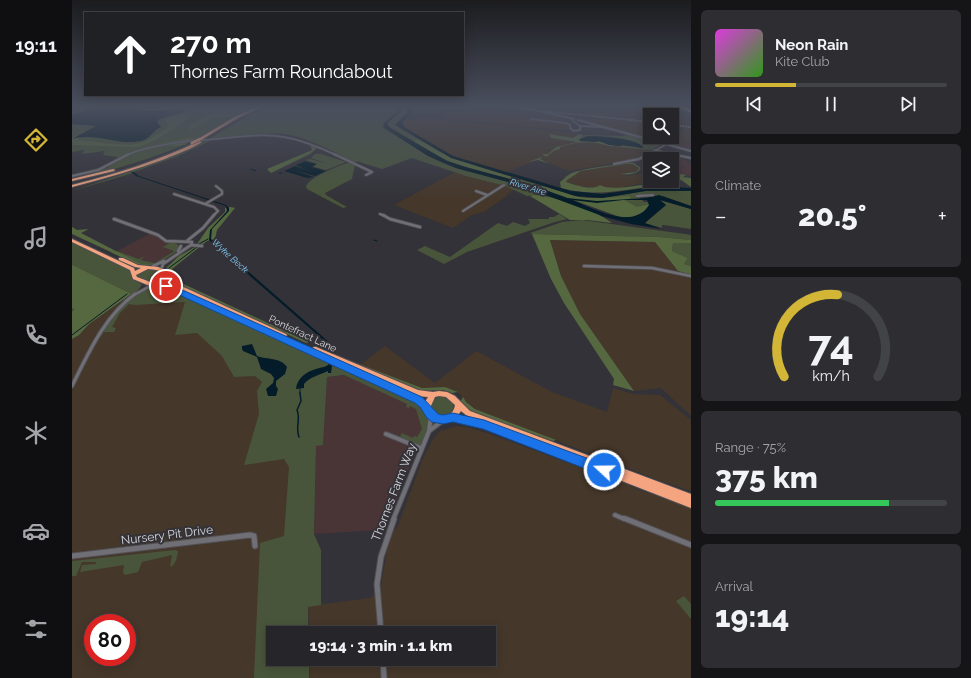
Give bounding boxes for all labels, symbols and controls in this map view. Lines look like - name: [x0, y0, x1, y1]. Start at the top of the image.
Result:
- text: 270 m: [170, 27, 251, 60]
- icon: ahead: [104, 28, 156, 80]
- text: 19:11: [15, 35, 57, 56]
- text: Neon Rain: [775, 36, 848, 54]
- text: Kite Club: [775, 54, 830, 69]
- text: Thornes Farm Roundabout: [170, 61, 392, 82]
- icon: previous: [743, 93, 765, 115]
- icon: pause: [820, 93, 842, 115]
- icon: next: [897, 93, 919, 115]
- map controls: [643, 108, 679, 188]
- button: search: [643, 108, 679, 144]
- icon: directions: [22, 126, 50, 154]
- button: layers: [643, 152, 679, 188]
- water label: River Aire: [509, 177, 547, 197]
- text: Climate: [715, 178, 761, 193]
- text: 20.5°: [798, 198, 867, 233]
- text: −: [715, 203, 727, 229]
- text: +: [938, 203, 947, 229]
- icon: music: [22, 224, 50, 252]
- water label: Wyke Beck: [210, 237, 250, 275]
- pin: [149, 269, 183, 303]
- icon: arrive: [155, 275, 177, 297]
- street label: Pontefract Lane: [267, 313, 339, 354]
- icon: phone: [22, 321, 50, 349]
- text: 74: [808, 321, 854, 370]
- text: km/h: [812, 368, 850, 384]
- icon: climate: [22, 419, 50, 447]
- street label: Thornes Farm Way: [369, 440, 419, 543]
- text: Range · 75%: [715, 440, 786, 455]
- position arrow: [583, 449, 625, 491]
- text: 375 km: [715, 460, 818, 495]
- icon: car: [22, 517, 50, 545]
- street label: Nursery Pit Drive: [120, 522, 214, 548]
- text: Arrival: [715, 579, 753, 594]
- text: 19:14: [715, 599, 789, 634]
- speed limit sign: 80: [84, 614, 136, 666]
- icon: filters: [22, 615, 50, 643]
- text: 19:14 · 3 min · 1.1 km: [310, 637, 452, 655]

